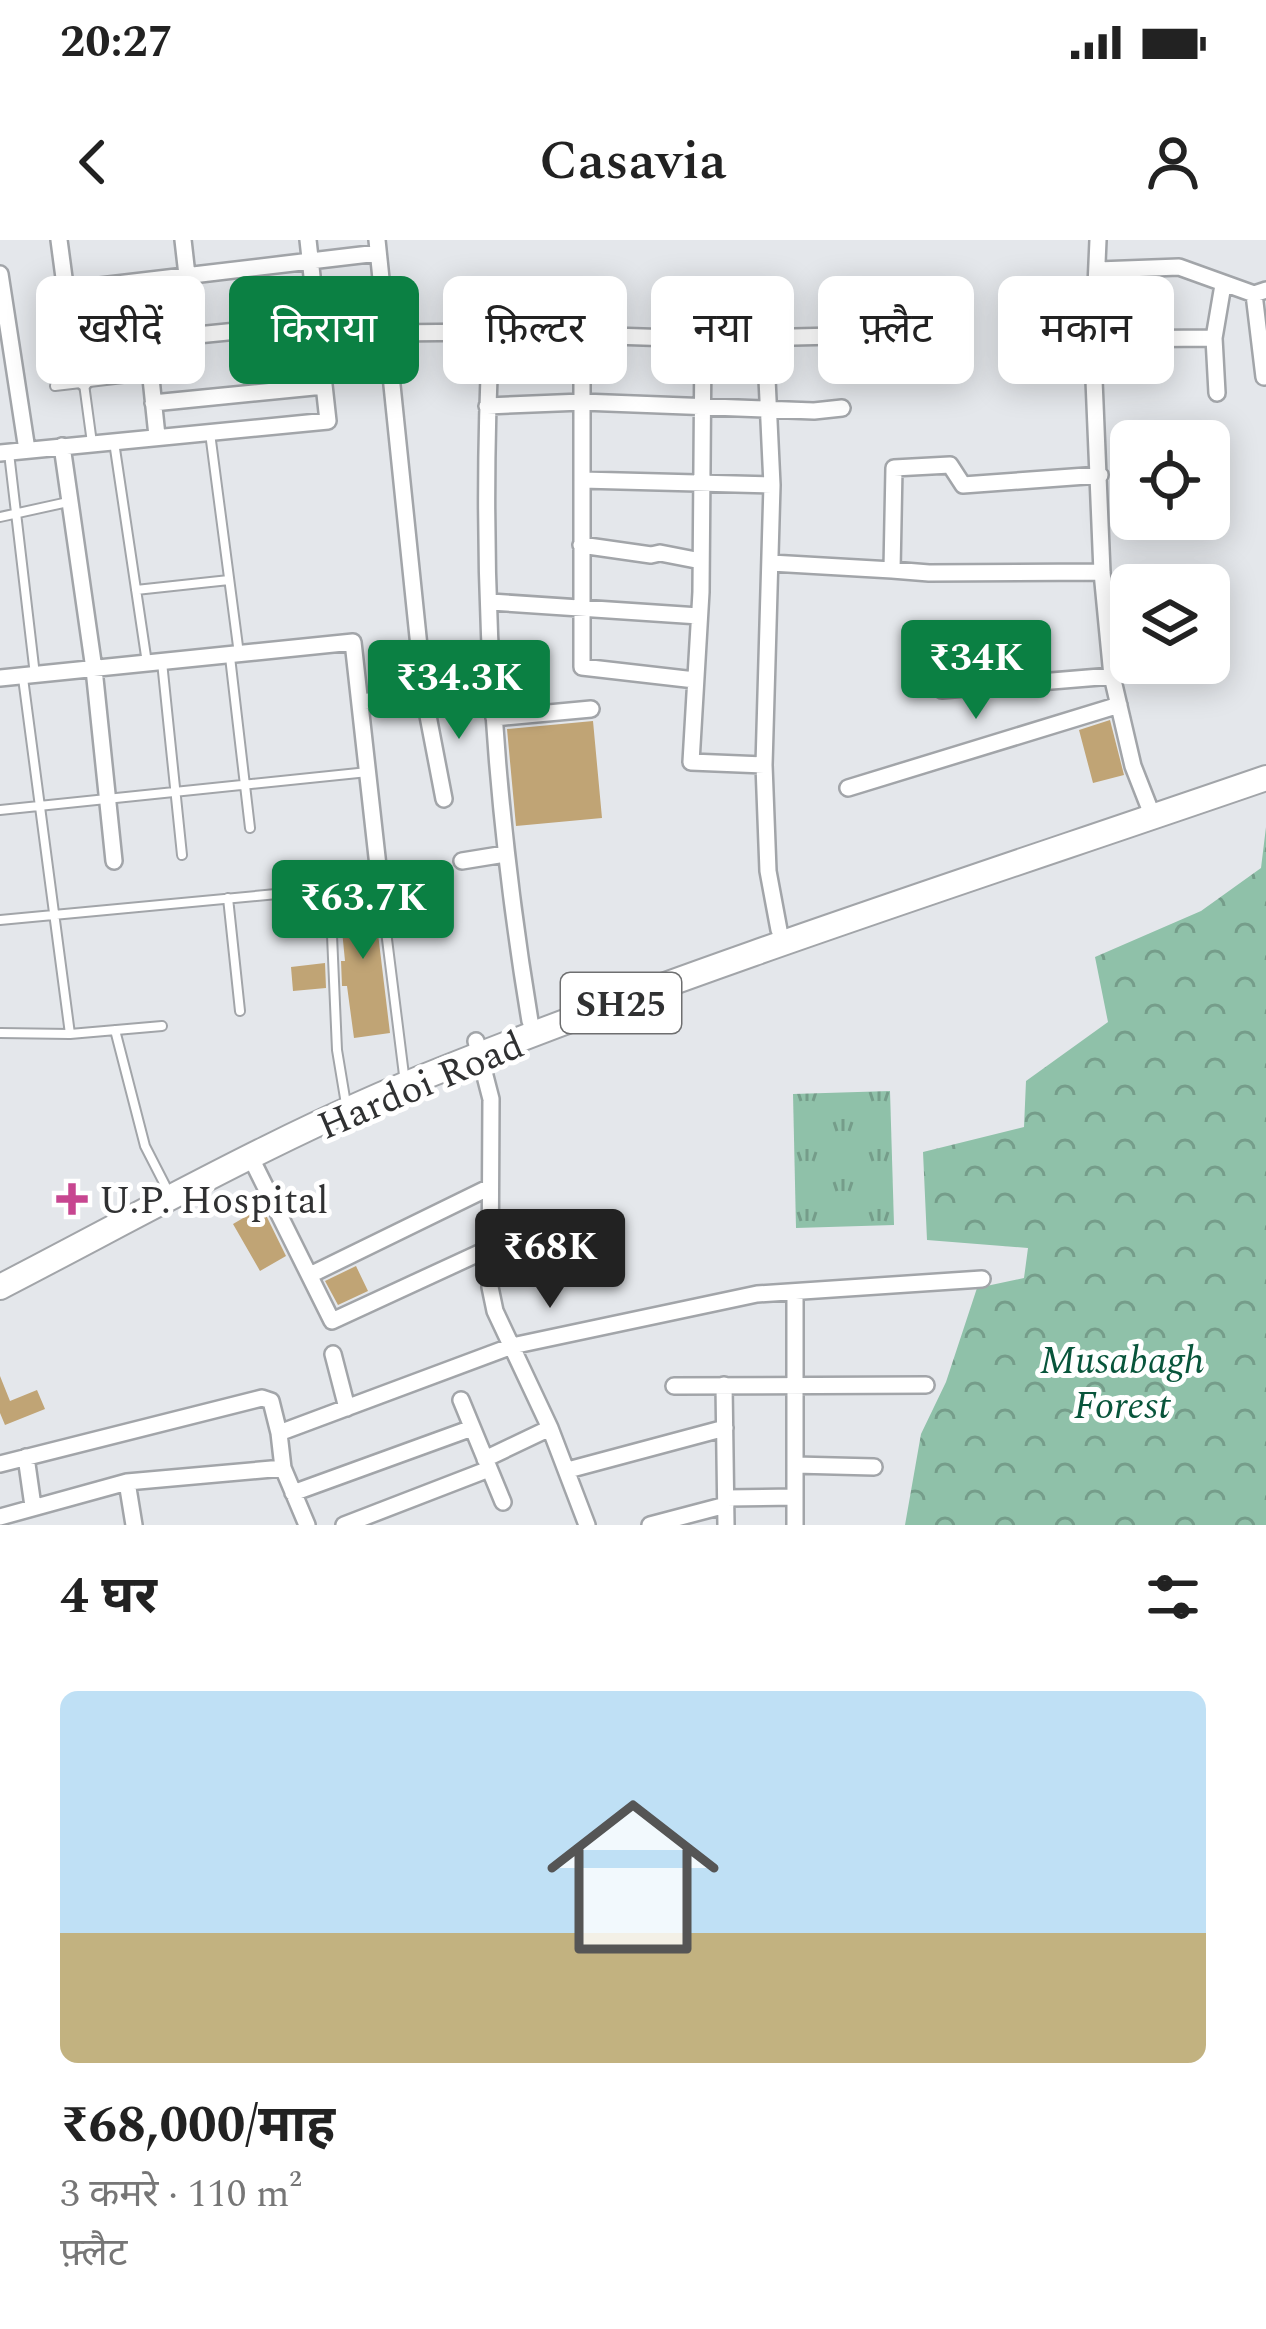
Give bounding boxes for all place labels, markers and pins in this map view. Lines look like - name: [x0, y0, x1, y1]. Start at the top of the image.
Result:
- pin: ₹34K: [905, 620, 1047, 722]
- pin: ₹34.3K: [361, 640, 557, 742]
- pin: ₹63.7K: [265, 860, 461, 962]
- place label: U.P. Hospital: [99, 1172, 328, 1231]
- marker: U.P. Hospital: [56, 1183, 88, 1215]
- pin: ₹68K: [479, 1209, 621, 1311]

